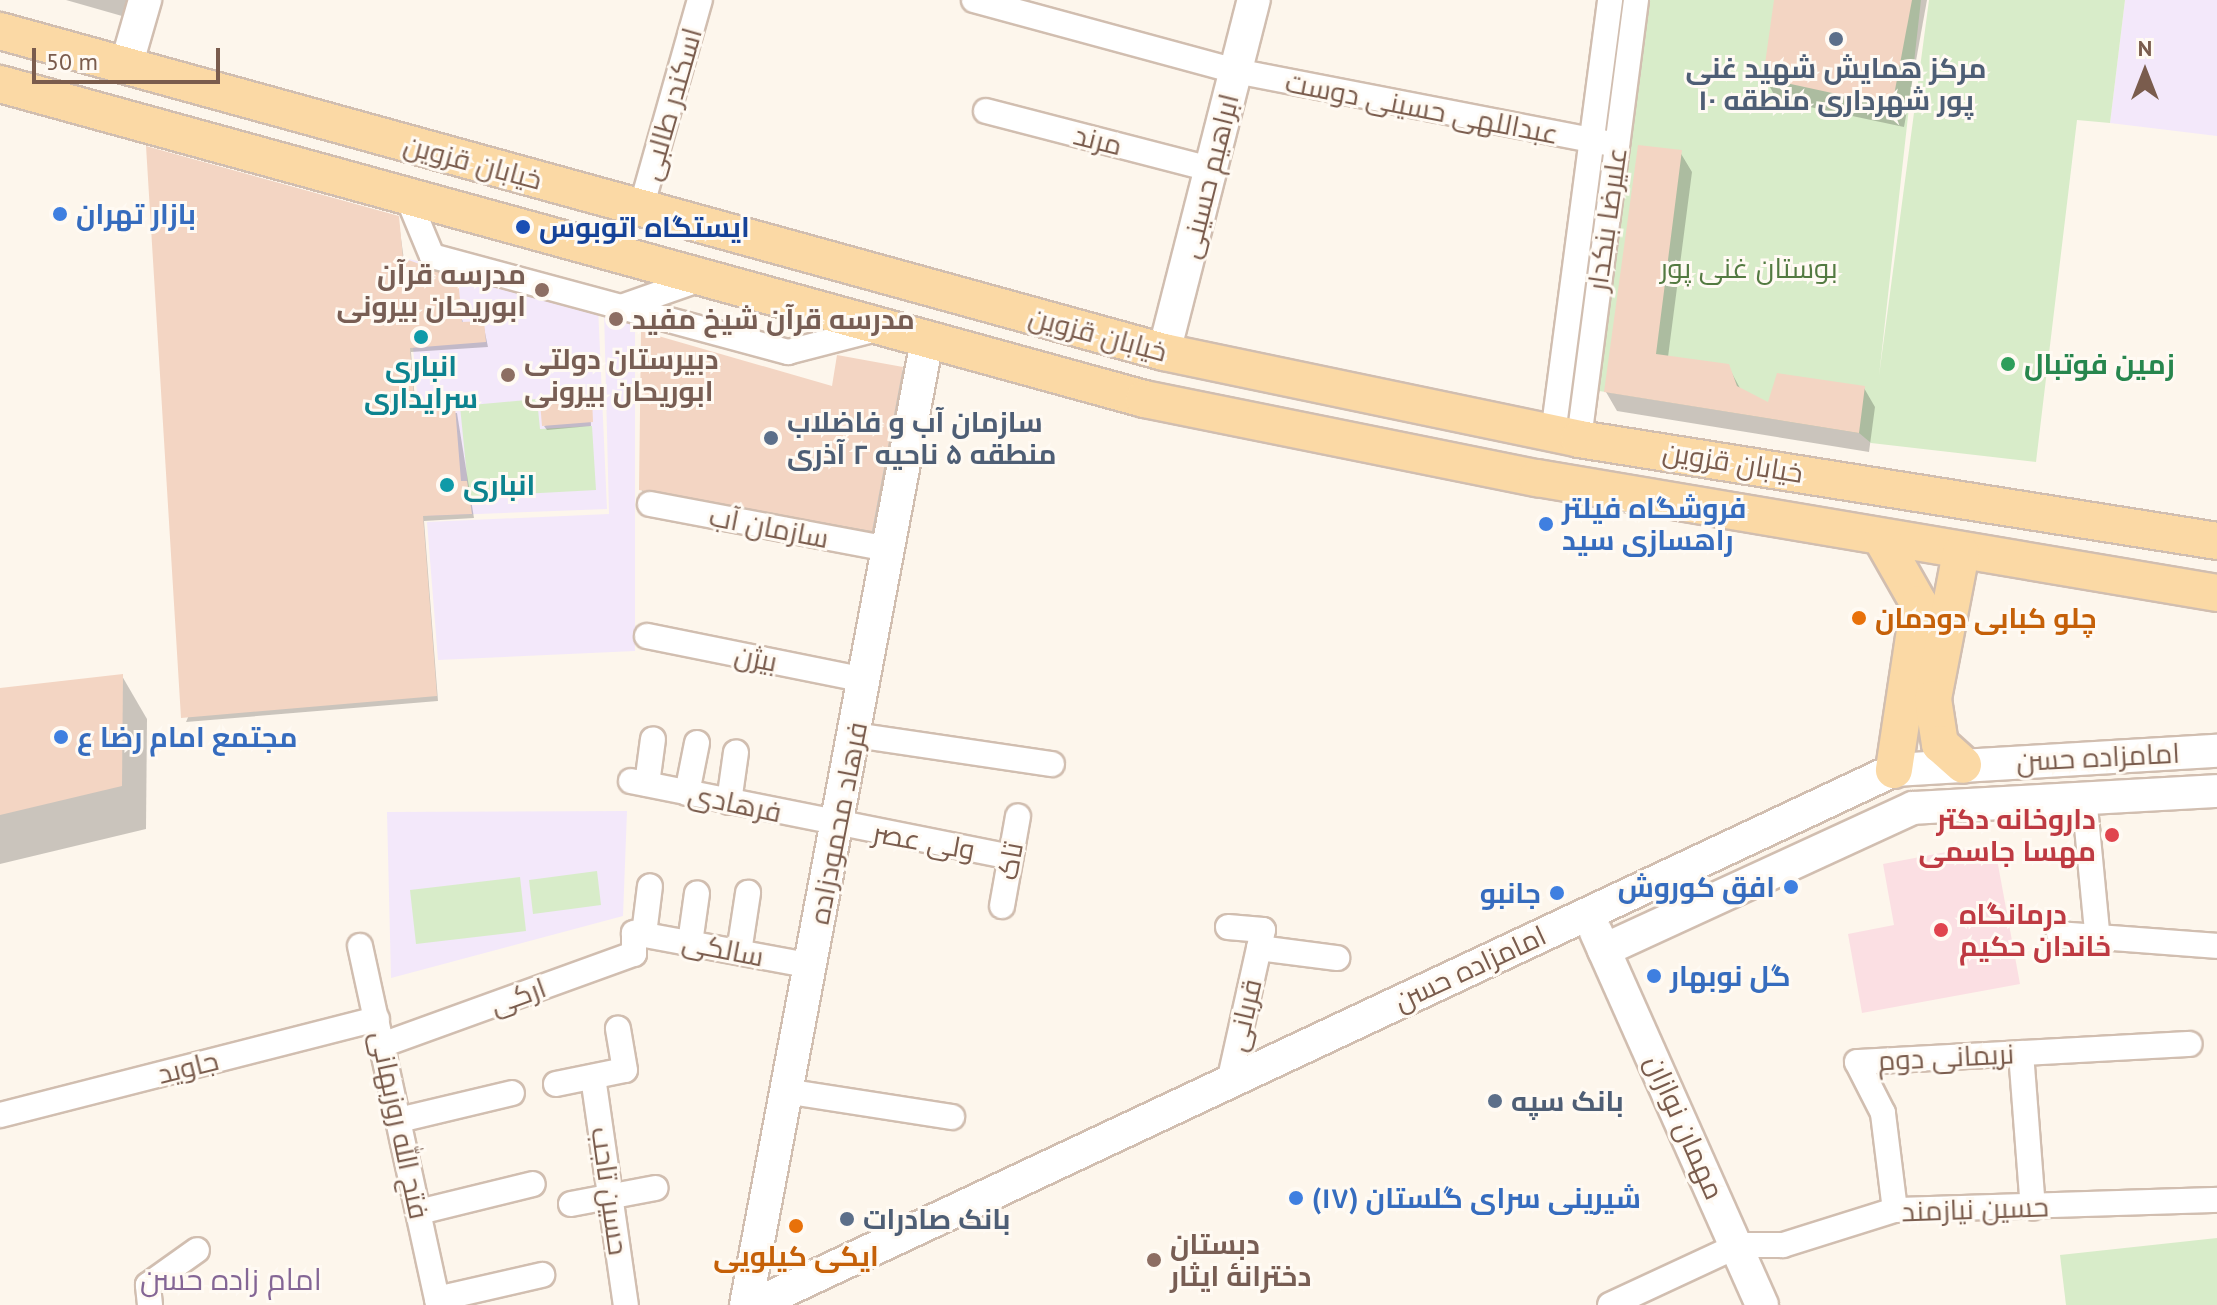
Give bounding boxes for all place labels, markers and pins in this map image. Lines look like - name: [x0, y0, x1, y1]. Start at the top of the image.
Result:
- marker: مرکز همایش شهید غنی پور شهرداری منطقه ۱۰: [1827, 30, 1845, 48]
- place label: مرکز همایش شهید غنی پور شهرداری منطقه ۱۰: [1686, 51, 1986, 117]
- place label: بازار تهران: [76, 197, 196, 231]
- marker: بازار تهران: [51, 205, 69, 223]
- place label: ایستگاه اتوبوس: [539, 210, 750, 244]
- marker: ایستگاه اتوبوس: [514, 218, 532, 236]
- place label: مدرسه قرآن ابوریحان بیرونی: [337, 257, 526, 323]
- marker: مدرسه قرآن ابوریحان بیرونی: [533, 281, 551, 299]
- place label: مدرسه قرآن شیخ مفید: [632, 302, 915, 336]
- marker: مدرسه قرآن شیخ مفید: [607, 310, 625, 328]
- marker: انباری سرایداری: [412, 328, 430, 346]
- place label: دبیرستان دولتی ابوریحان بیرونی: [524, 342, 719, 408]
- place label: زمین فوتبال: [2024, 347, 2175, 381]
- place label: انباری سرایداری: [364, 349, 478, 415]
- marker: زمین فوتبال: [1999, 355, 2017, 373]
- marker: دبیرستان دولتی ابوریحان بیرونی: [499, 366, 517, 384]
- place label: سازمان آب و فاضلاب منطقه ۵ ناحیه ۲ آذری: [787, 405, 1056, 471]
- marker: سازمان آب و فاضلاب منطقه ۵ ناحیه ۲ آذری: [762, 429, 780, 447]
- place label: انباری: [463, 468, 535, 502]
- marker: انباری: [438, 476, 456, 494]
- place label: فروشگاه فیلتر راهسازی سید: [1562, 491, 1746, 557]
- marker: فروشگاه فیلتر راهسازی سید: [1537, 515, 1555, 533]
- place label: چلو کبابی دودمان: [1875, 601, 2097, 635]
- marker: چلو کبابی دودمان: [1850, 609, 1868, 627]
- place label: مجتمع امام رضا ع: [77, 720, 297, 754]
- marker: مجتمع امام رضا ع: [52, 728, 70, 746]
- place label: داروخانه دکتر مهسا جاسمی: [1919, 802, 2096, 868]
- marker: داروخانه دکتر مهسا جاسمی: [2103, 826, 2121, 844]
- place label: افق کوروش: [1618, 870, 1775, 904]
- place label: جانبو: [1480, 876, 1541, 910]
- marker: افق کوروش: [1782, 878, 1800, 896]
- marker: جانبو: [1548, 884, 1566, 902]
- place label: درمانگاه خاندان حکیم: [1959, 897, 2111, 963]
- marker: درمانگاه خاندان حکیم: [1930, 919, 1952, 941]
- place label: گل نوبهار: [1670, 959, 1791, 993]
- marker: گل نوبهار: [1645, 967, 1663, 985]
- place label: بانک سپه: [1511, 1084, 1624, 1118]
- marker: بانک سپه: [1486, 1092, 1504, 1110]
- place label: شیرینی سرای گلستان (۱۷): [1312, 1181, 1641, 1215]
- marker: شیرینی سرای گلستان (۱۷): [1287, 1189, 1305, 1207]
- place label: بانک صادرات: [863, 1202, 1011, 1236]
- marker: بانک صادرات: [838, 1210, 856, 1228]
- marker: ایکی کیلویی: [787, 1217, 805, 1235]
- place label: دبستان دخترانهٔ ایثار: [1170, 1227, 1311, 1293]
- place label: ایکی کیلویی: [713, 1239, 879, 1273]
- marker: دبستان دخترانهٔ ایثار: [1145, 1251, 1163, 1269]

